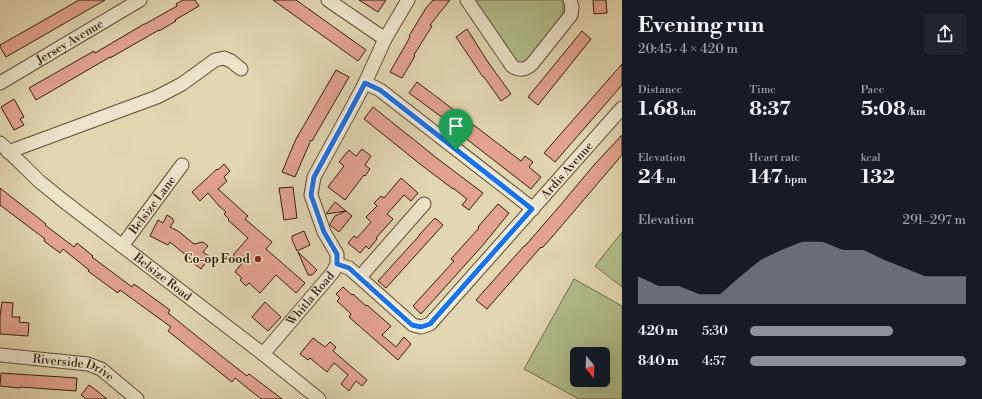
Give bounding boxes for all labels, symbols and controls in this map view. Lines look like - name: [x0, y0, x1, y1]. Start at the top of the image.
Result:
- text: Evening run: [638, 12, 764, 39]
- button: share: [924, 13, 966, 55]
- street label: Jersey Avenue: [32, 16, 106, 68]
- text: 20:45 · 4 × 420 m: [638, 41, 738, 57]
- text: Distance: [638, 83, 682, 97]
- text: Time: [749, 83, 776, 97]
- text: Pace: [861, 83, 884, 97]
- text: 1.68: [638, 97, 679, 122]
- text: 8:37: [749, 97, 791, 122]
- text: 5:08: [861, 97, 906, 122]
- text: km: [679, 105, 696, 119]
- text: /km: [906, 105, 926, 119]
- pin: [439, 109, 473, 150]
- icon: arrive: [445, 115, 467, 137]
- street label: Ardis Avenue: [537, 138, 596, 203]
- text: Elevation: [638, 151, 686, 165]
- text: Heart rate: [749, 151, 800, 165]
- text: kcal: [861, 151, 881, 165]
- text: 24: [638, 165, 664, 190]
- text: 147: [749, 165, 782, 190]
- text: 132: [861, 165, 895, 190]
- street label: Belsize Lane: [125, 173, 179, 238]
- text: m: [664, 173, 676, 187]
- text: bpm: [782, 173, 807, 187]
- text: Elevation: [638, 212, 694, 228]
- text: 291–297 m: [903, 212, 966, 228]
- street label: Belsize Road: [130, 249, 195, 304]
- place label: Co-op Food: [184, 252, 250, 267]
- marker: Co-op Food: [253, 254, 263, 264]
- street label: Whitla Road: [283, 268, 338, 329]
- text: 420 m: [638, 323, 678, 339]
- text: 5:30: [702, 323, 728, 339]
- north arrow: [570, 347, 610, 387]
- map controls: [570, 347, 610, 387]
- street label: Riverside Drive: [32, 351, 117, 384]
- text: 840 m: [638, 353, 679, 369]
- text: 4:57: [702, 353, 726, 369]

